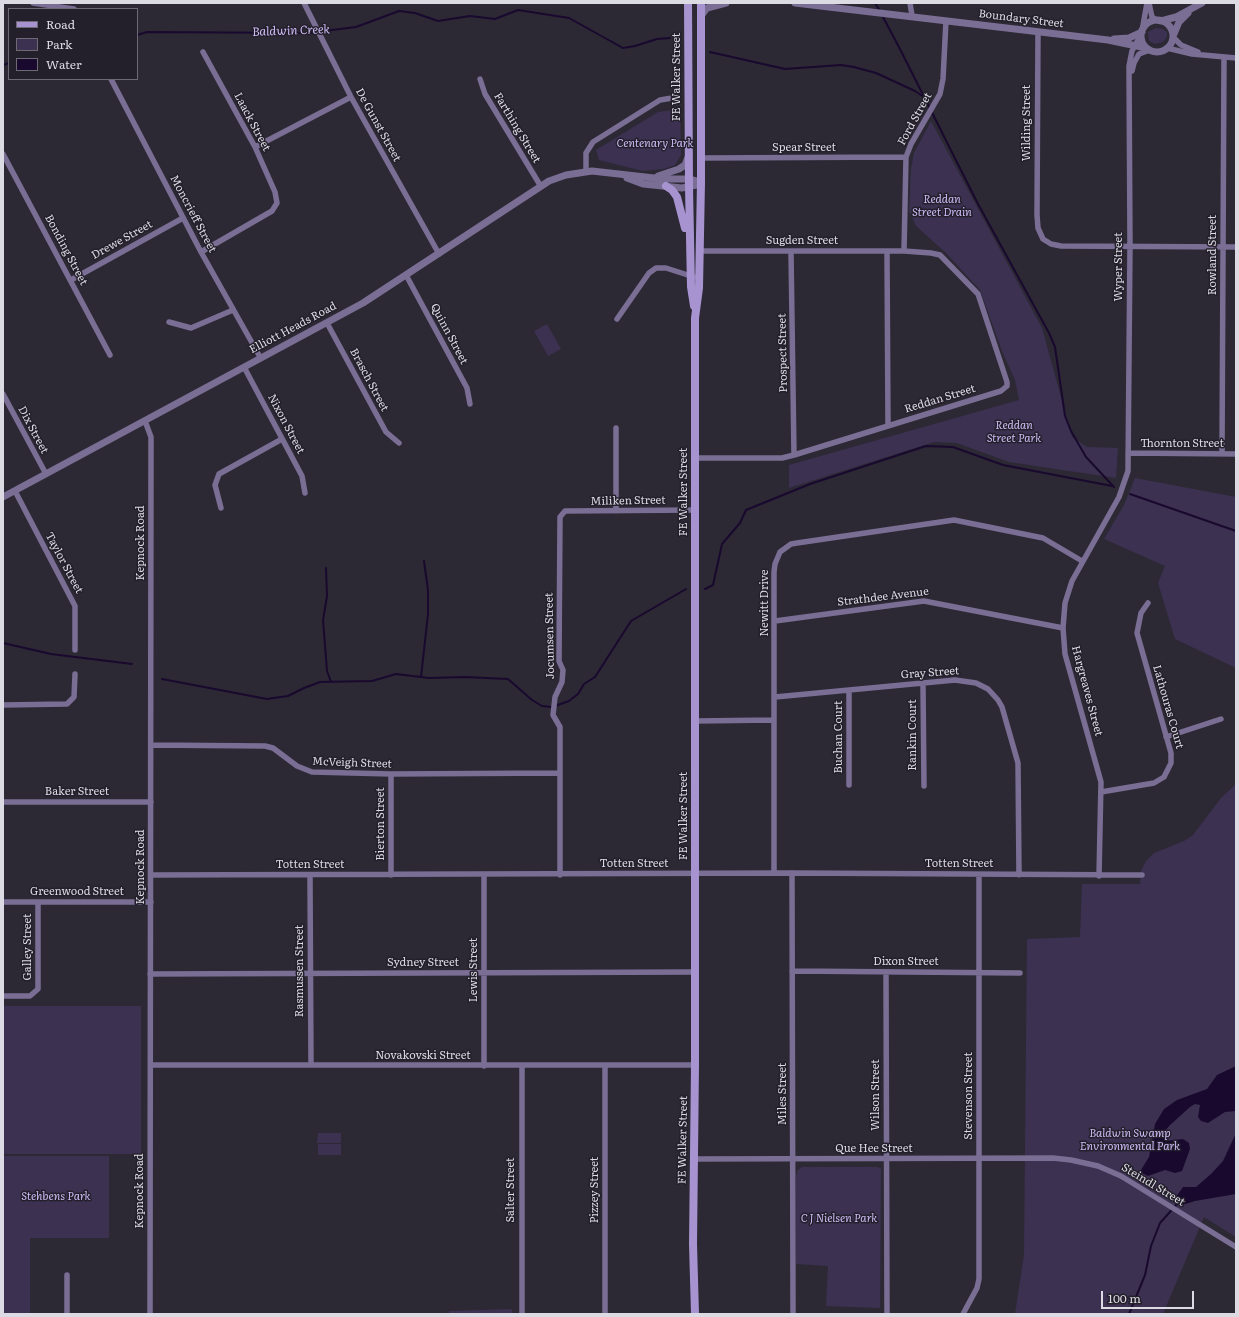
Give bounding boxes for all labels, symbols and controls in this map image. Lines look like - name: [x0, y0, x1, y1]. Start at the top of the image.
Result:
- street label: Boundary Street: [978, 7, 1064, 31]
- legend: [8, 8, 138, 80]
- text: Road: [46, 15, 75, 33]
- water label: Baldwin Creek: [252, 22, 330, 40]
- street label: FE Walker Street: [670, 33, 684, 121]
- text: Park: [46, 35, 72, 53]
- text: Water: [46, 55, 82, 73]
- street label: Wilding Street: [1020, 85, 1034, 161]
- street label: De Gunst Street: [352, 86, 404, 164]
- street label: Laack Street: [231, 90, 273, 154]
- street label: Farthing Street: [491, 90, 543, 166]
- street label: Ford Street: [895, 90, 935, 148]
- park label: Centenary Park: [616, 137, 694, 151]
- street label: Spear Street: [772, 141, 836, 155]
- street label: Moncrieff Street: [167, 173, 219, 255]
- park label: Reddan Street Drain: [912, 193, 972, 219]
- street label: Bonding Street: [42, 212, 90, 288]
- street label: Rowland Street: [1206, 215, 1220, 295]
- street label: Drewe Street: [89, 218, 155, 262]
- street label: Wyper Street: [1112, 232, 1126, 302]
- street label: Sugden Street: [766, 234, 838, 248]
- street label: Elliott Heads Road: [247, 299, 339, 357]
- street label: Quinn Street: [427, 301, 471, 367]
- street label: Prospect Street: [776, 313, 790, 393]
- street label: Brasch Street: [347, 346, 391, 414]
- street label: Reddan Street: [903, 382, 977, 416]
- street label: Nixon Street: [265, 392, 307, 456]
- street label: Dix Street: [15, 404, 51, 456]
- park label: Reddan Street Park: [987, 419, 1041, 445]
- street label: Thornton Street: [1140, 437, 1224, 451]
- street label: FE Walker Street: [677, 448, 691, 536]
- street label: Miliken Street: [590, 494, 666, 508]
- street label: Kepnock Road: [134, 505, 148, 581]
- street label: Taylor Street: [42, 530, 86, 596]
- street label: Newitt Drive: [758, 569, 772, 637]
- street label: Strathdee Avenue: [837, 585, 929, 609]
- street label: Jocumsen Street: [543, 593, 557, 679]
- street label: Hargreaves Street: [1069, 644, 1105, 738]
- street label: Gray Street: [900, 664, 960, 682]
- street label: Lathouras Court: [1150, 664, 1186, 750]
- street label: Rankin Court: [906, 699, 920, 771]
- street label: Buchan Court: [832, 701, 846, 773]
- street label: McVeigh Street: [312, 755, 392, 771]
- street label: FE Walker Street: [677, 772, 691, 860]
- street label: Baker Street: [45, 785, 109, 799]
- street label: Bierton Street: [374, 787, 388, 861]
- street label: Kepnock Road: [134, 829, 148, 905]
- street label: Totten Street: [599, 857, 669, 871]
- street label: Totten Street: [924, 857, 994, 871]
- street label: Totten Street: [275, 858, 345, 872]
- street label: Greenwood Street: [30, 885, 124, 899]
- street label: Galley Street: [21, 913, 35, 981]
- street label: Rasmussen Street: [293, 925, 307, 1017]
- street label: Lewis Street: [467, 938, 481, 1002]
- street label: Dixon Street: [873, 955, 939, 969]
- street label: Sydney Street: [387, 956, 459, 970]
- street label: Novakovski Street: [375, 1049, 471, 1063]
- street label: Stevenson Street: [962, 1052, 976, 1140]
- street label: Wilson Street: [869, 1059, 883, 1131]
- street label: Miles Street: [776, 1063, 790, 1125]
- street label: FE Walker Street: [676, 1096, 690, 1184]
- park label: Baldwin Swamp Environmental Park: [1080, 1127, 1180, 1153]
- street label: Que Hee Street: [835, 1142, 913, 1156]
- street label: Kepnock Road: [133, 1153, 147, 1229]
- street label: Pizzey Street: [588, 1157, 602, 1223]
- street label: Salter Street: [504, 1158, 518, 1222]
- street label: Steindl Street: [1119, 1161, 1187, 1209]
- park label: Stehbens Park: [21, 1190, 91, 1204]
- park label: C J Nielsen Park: [801, 1212, 877, 1226]
- scale bar: [1103, 1283, 1196, 1309]
- text: 100 m: [1108, 1289, 1141, 1307]

